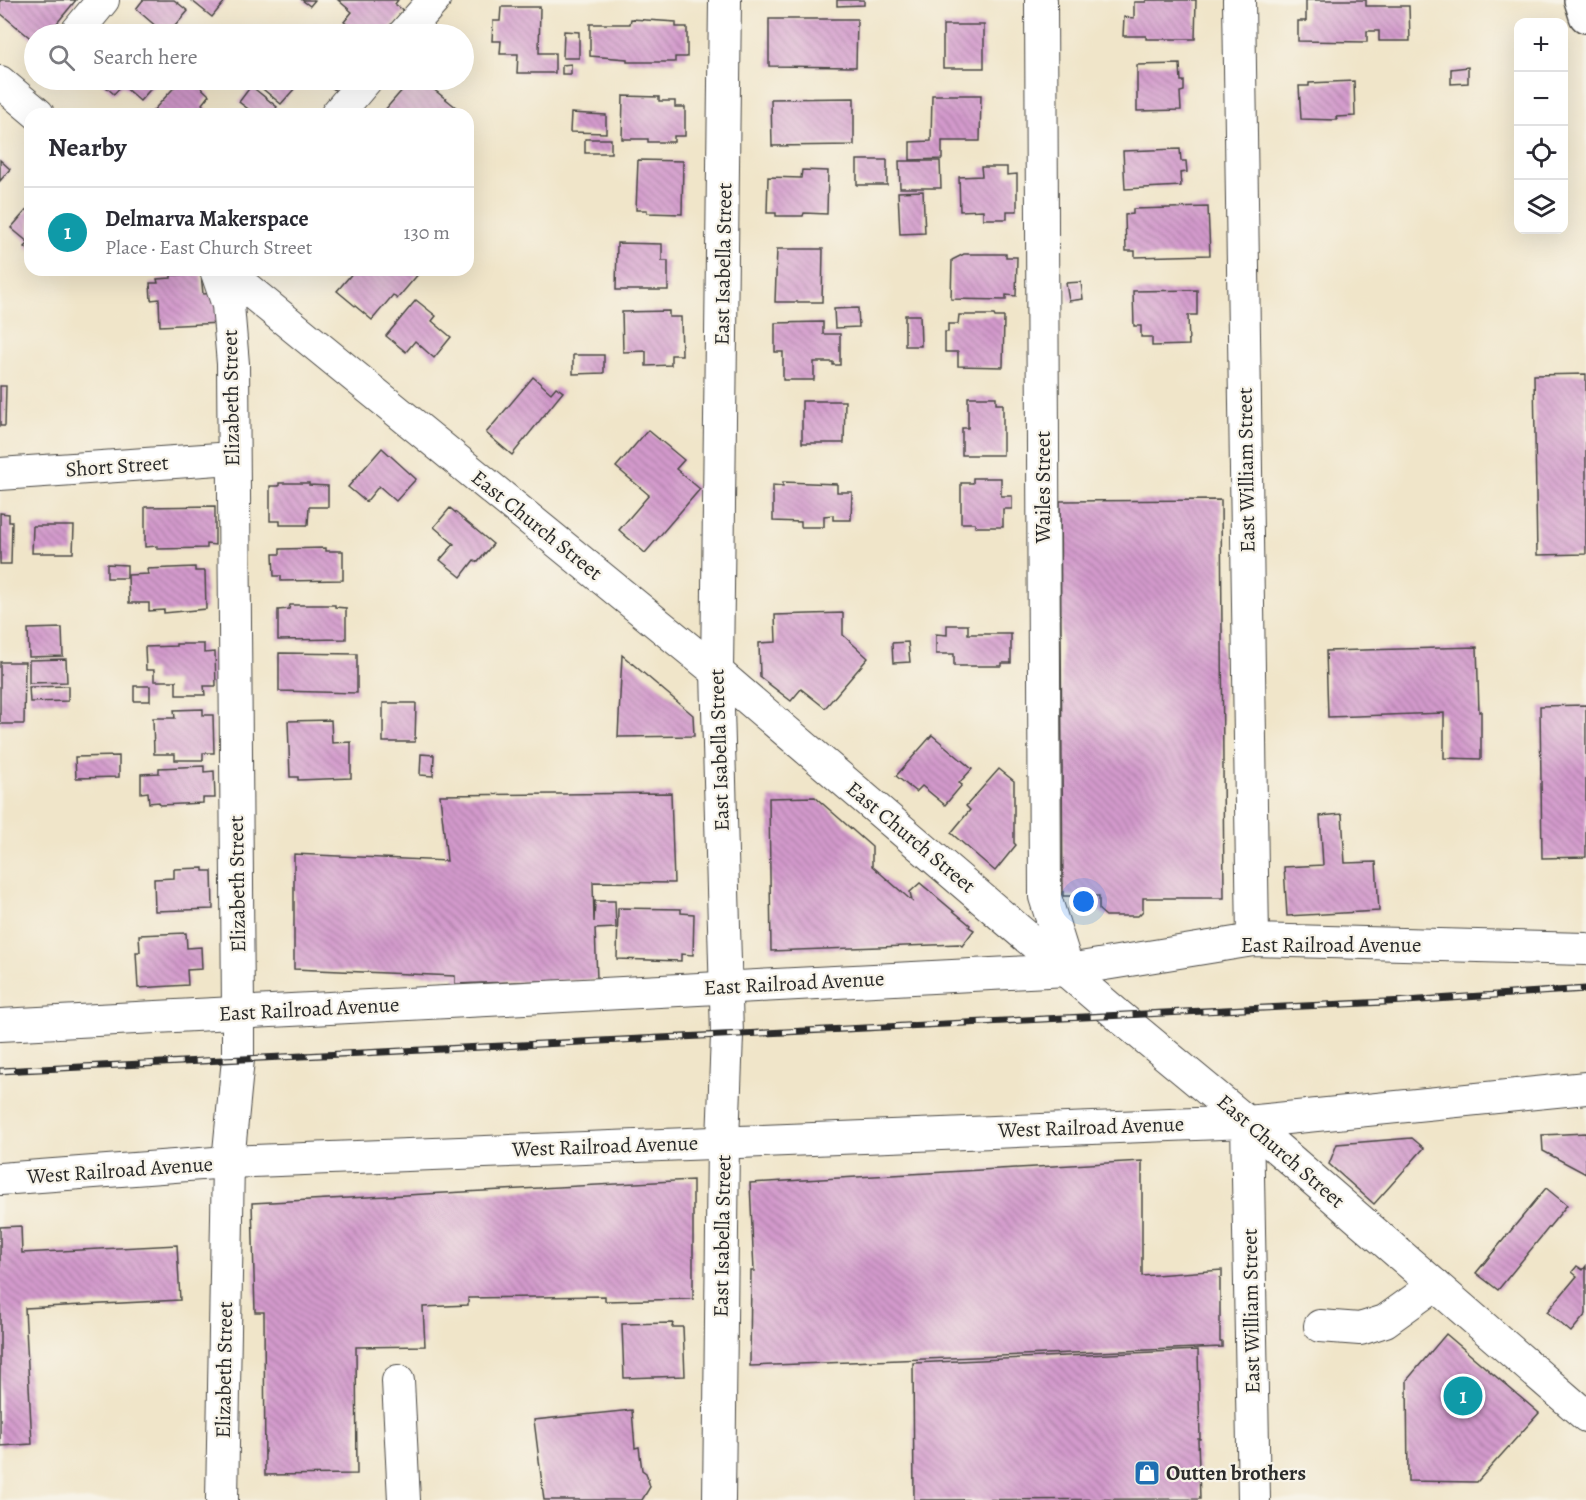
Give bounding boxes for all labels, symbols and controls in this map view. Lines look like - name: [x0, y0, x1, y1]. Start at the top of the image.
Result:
- map controls: [1514, 18, 1568, 234]
- button: +: [1514, 18, 1568, 72]
- search box: [24, 24, 474, 90]
- icon: search: [45, 41, 78, 74]
- text: Search here: [93, 42, 198, 72]
- button: −: [1514, 72, 1568, 126]
- button: locate: [1514, 126, 1568, 180]
- text: Nearby: [48, 130, 127, 165]
- button: layers: [1514, 180, 1568, 234]
- street label: East Isabella Street: [708, 182, 738, 346]
- text: Delmarva Makerspace: [105, 204, 309, 234]
- text: 1: [64, 219, 71, 246]
- text: 130 m: [404, 219, 450, 246]
- text: Place · East Church Street: [105, 234, 312, 261]
- street label: Elizabeth Street: [216, 329, 246, 467]
- street label: East William Street: [1231, 387, 1261, 553]
- street label: Wailes Street: [1029, 431, 1057, 544]
- street label: Short Street: [64, 448, 170, 484]
- street label: East Church Street: [466, 464, 608, 587]
- street label: East Isabella Street: [702, 668, 736, 832]
- street label: East Church Street: [840, 775, 982, 899]
- street label: Elizabeth Street: [222, 815, 252, 953]
- your location: [1069, 887, 1098, 916]
- street label: East Railroad Avenue: [1241, 931, 1421, 959]
- street label: East Railroad Avenue: [703, 964, 885, 1002]
- street label: East Railroad Avenue: [218, 990, 400, 1028]
- street label: East Church Street: [1211, 1088, 1351, 1214]
- street label: West Railroad Avenue: [996, 1110, 1185, 1144]
- street label: West Railroad Avenue: [510, 1129, 699, 1163]
- street label: West Railroad Avenue: [25, 1150, 214, 1191]
- street label: East Isabella Street: [707, 1154, 737, 1318]
- street label: East William Street: [1236, 1228, 1266, 1394]
- street label: Elizabeth Street: [209, 1301, 239, 1439]
- pin: 1: [1444, 1374, 1482, 1418]
- shop icon: Outten brothers: [1132, 1458, 1162, 1488]
- place label: Outten brothers: [1166, 1459, 1306, 1487]

